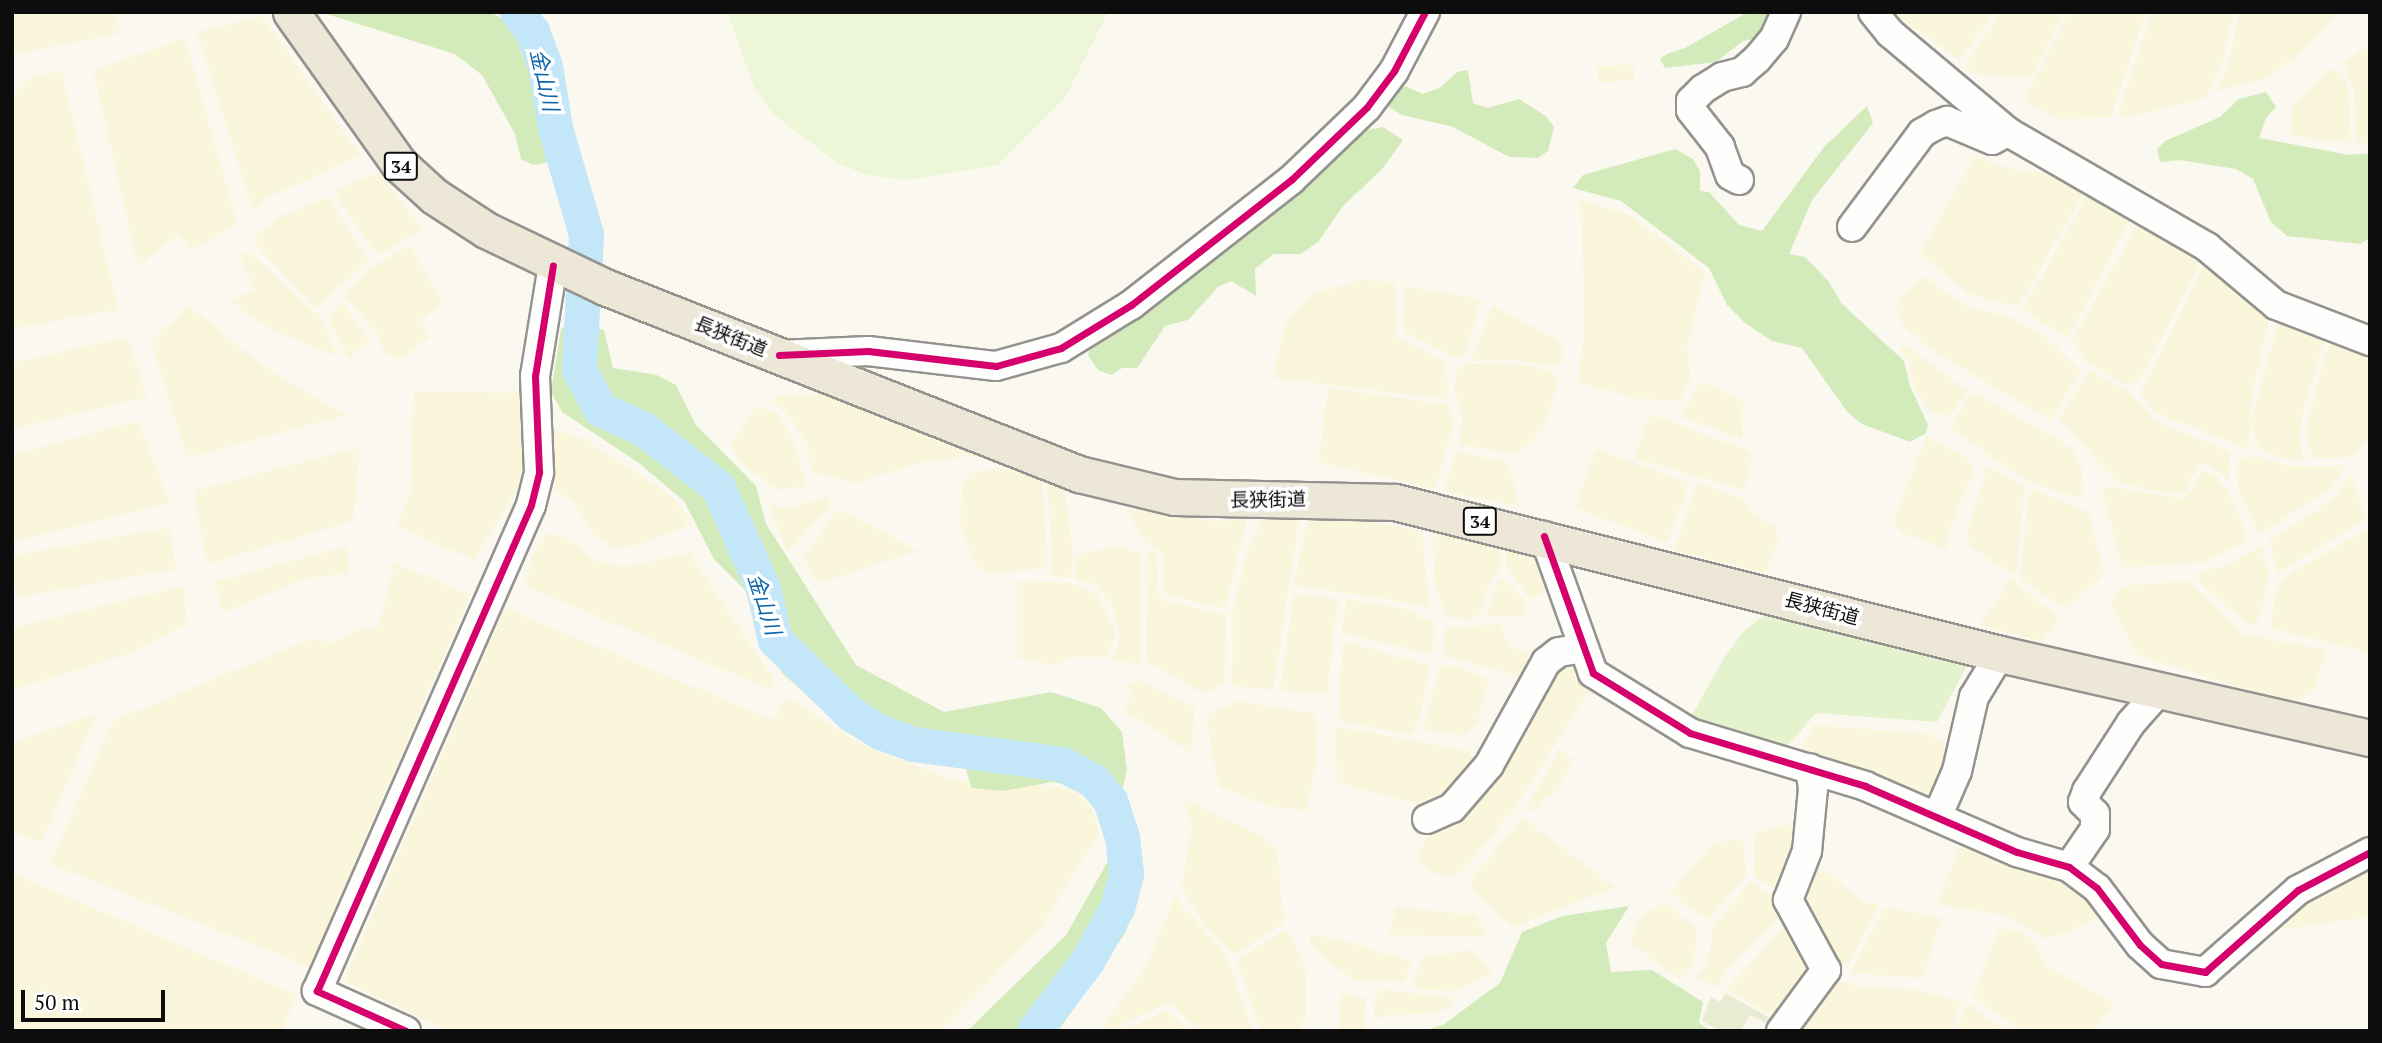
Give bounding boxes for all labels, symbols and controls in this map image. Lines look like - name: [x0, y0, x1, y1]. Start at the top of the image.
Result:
- water label: 金山川: [526, 46, 564, 114]
- road number: 34: [384, 152, 418, 181]
- street label: 長狭街道: [691, 311, 771, 361]
- street label: 長狭街道: [1230, 487, 1306, 511]
- road number: 34: [1462, 506, 1498, 536]
- water label: 金山川: [743, 570, 787, 638]
- street label: 長狭街道: [1782, 587, 1862, 629]
- scale bar: [24, 976, 168, 1020]
- text: 50 m: [34, 988, 80, 1016]

